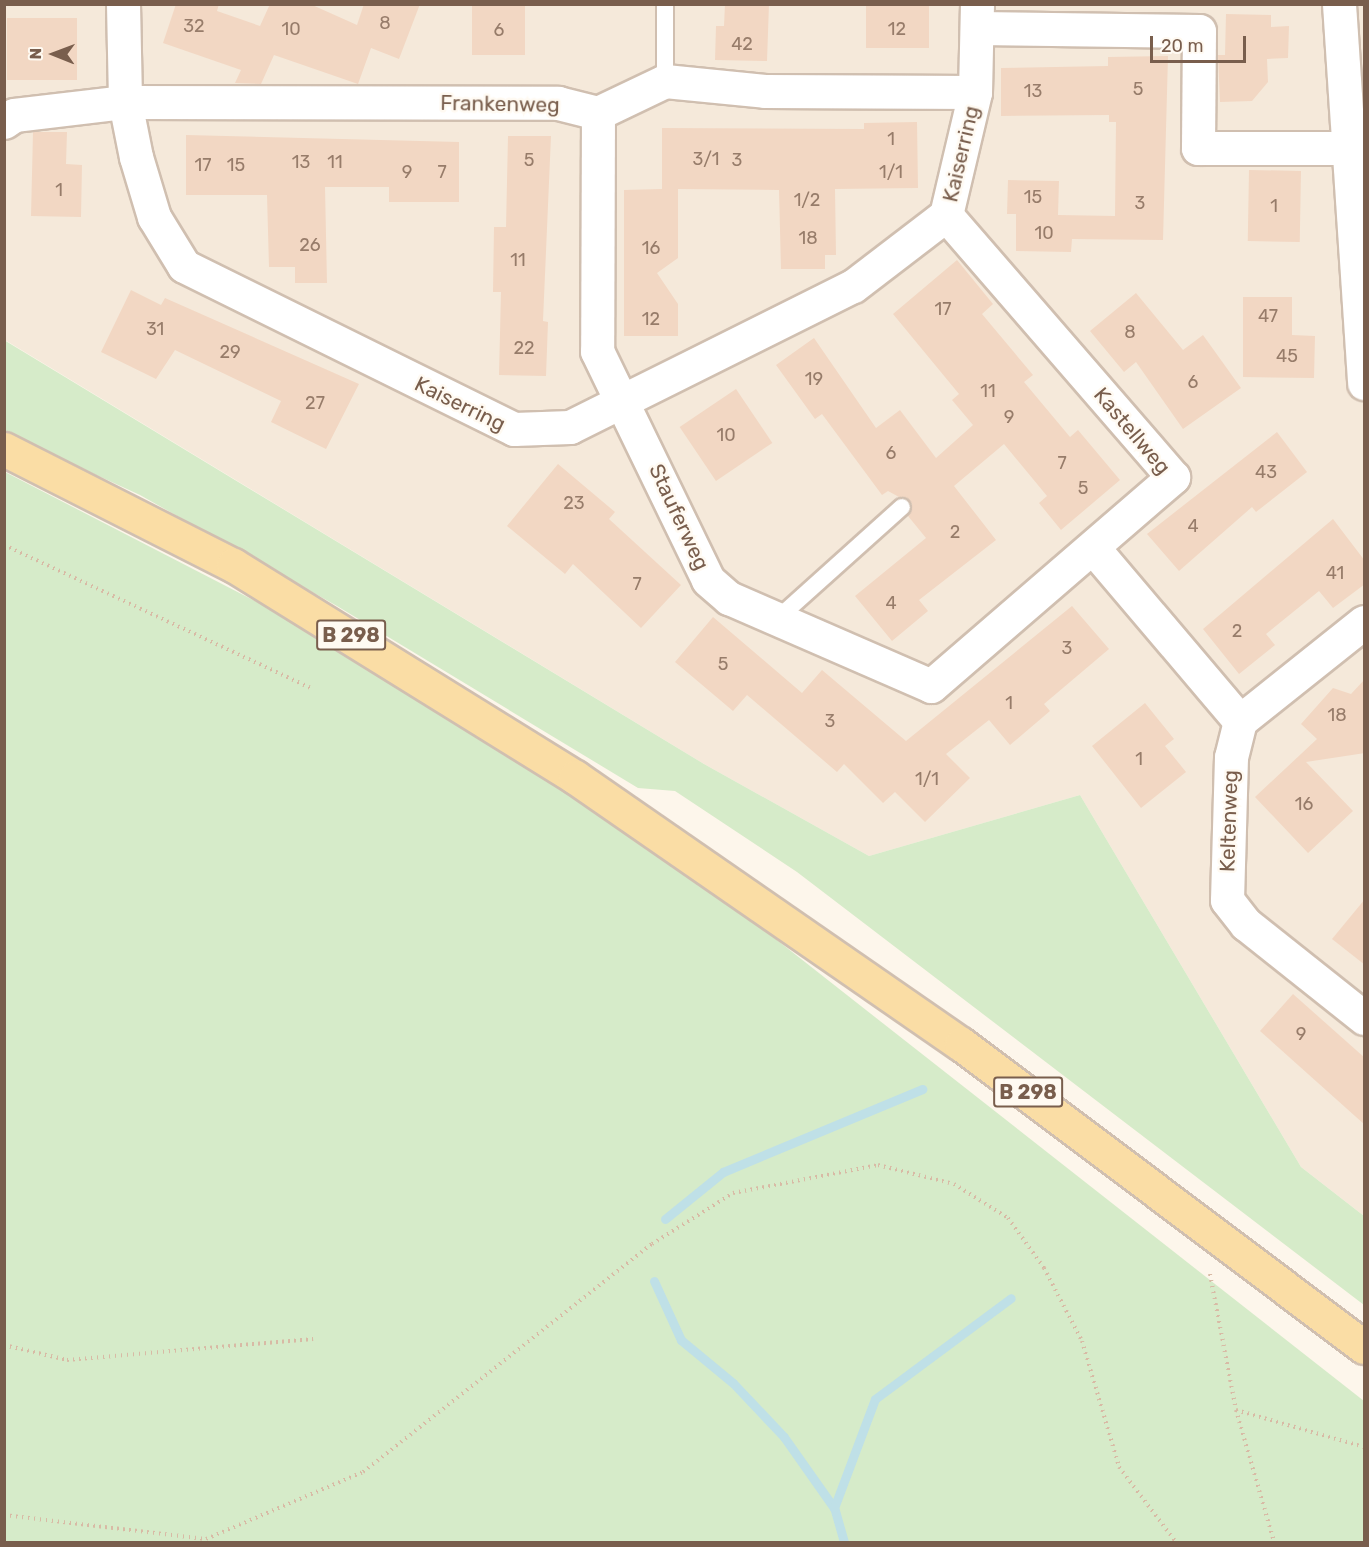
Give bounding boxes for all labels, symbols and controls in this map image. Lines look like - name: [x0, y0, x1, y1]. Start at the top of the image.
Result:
- house number: 8: [379, 12, 391, 34]
- house number: 32: [183, 15, 205, 37]
- house number: 10: [281, 18, 301, 40]
- house number: 12: [888, 18, 906, 40]
- house number: 6: [494, 19, 504, 41]
- north arrow: [24, 24, 84, 84]
- scale bar: [1153, 24, 1249, 62]
- house number: 42: [731, 33, 753, 55]
- text: 20 m: [1161, 35, 1203, 57]
- text: N: [26, 48, 45, 60]
- house number: 5: [1133, 78, 1143, 100]
- house number: 13: [1024, 80, 1042, 102]
- street label: Frankenweg: [440, 90, 560, 118]
- street label: Kaiserring: [938, 103, 984, 205]
- house number: 1: [887, 128, 895, 150]
- house number: 3/1: [692, 148, 720, 170]
- house number: 5: [524, 149, 534, 171]
- house number: 3: [732, 149, 742, 171]
- house number: 13: [292, 151, 310, 173]
- house number: 11: [327, 151, 343, 173]
- house number: 17: [195, 154, 211, 176]
- house number: 15: [227, 154, 245, 176]
- house number: 9: [402, 161, 412, 183]
- house number: 7: [437, 161, 447, 183]
- house number: 1/1: [879, 161, 903, 183]
- house number: 1: [55, 179, 63, 201]
- house number: 15: [1024, 186, 1042, 208]
- house number: 1/2: [794, 189, 820, 211]
- house number: 3: [1135, 192, 1145, 214]
- house number: 1: [1270, 195, 1278, 217]
- house number: 10: [1034, 222, 1054, 244]
- house number: 18: [798, 227, 818, 249]
- house number: 26: [299, 234, 321, 256]
- house number: 16: [642, 237, 660, 259]
- house number: 11: [510, 249, 526, 271]
- house number: 17: [935, 298, 951, 320]
- house number: 47: [1258, 305, 1278, 327]
- house number: 12: [642, 308, 660, 330]
- house number: 31: [146, 318, 164, 340]
- house number: 8: [1124, 321, 1136, 343]
- house number: 22: [513, 337, 535, 359]
- house number: 29: [219, 341, 241, 363]
- house number: 45: [1276, 345, 1298, 367]
- house number: 19: [805, 368, 823, 390]
- street label: Kaiserring: [410, 371, 510, 437]
- house number: 6: [1188, 371, 1198, 393]
- house number: 11: [980, 380, 996, 402]
- street label: Kastellweg: [1088, 382, 1176, 480]
- house number: 27: [305, 392, 325, 414]
- house number: 9: [1004, 406, 1014, 428]
- house number: 10: [716, 424, 736, 446]
- house number: 6: [886, 442, 896, 464]
- house number: 7: [1057, 452, 1067, 474]
- street label: Stauferweg: [643, 460, 715, 574]
- house number: 43: [1255, 461, 1277, 483]
- house number: 5: [1078, 477, 1088, 499]
- house number: 23: [563, 492, 585, 514]
- house number: 4: [1187, 515, 1199, 537]
- house number: 2: [950, 521, 960, 543]
- house number: 41: [1326, 562, 1344, 584]
- house number: 7: [632, 573, 642, 595]
- house number: 4: [885, 592, 897, 614]
- road number: B 298: [315, 618, 387, 652]
- house number: 2: [1232, 620, 1242, 642]
- house number: 3: [1062, 637, 1072, 659]
- house number: 5: [718, 653, 728, 675]
- house number: 1: [1005, 692, 1013, 714]
- house number: 18: [1327, 704, 1347, 726]
- house number: 3: [825, 710, 835, 732]
- house number: 1: [1135, 748, 1143, 770]
- house number: 1/1: [915, 768, 939, 790]
- street label: Keltenweg: [1215, 769, 1243, 873]
- house number: 16: [1295, 793, 1313, 815]
- house number: 9: [1296, 1023, 1306, 1045]
- road number: B 298: [992, 1075, 1064, 1109]

